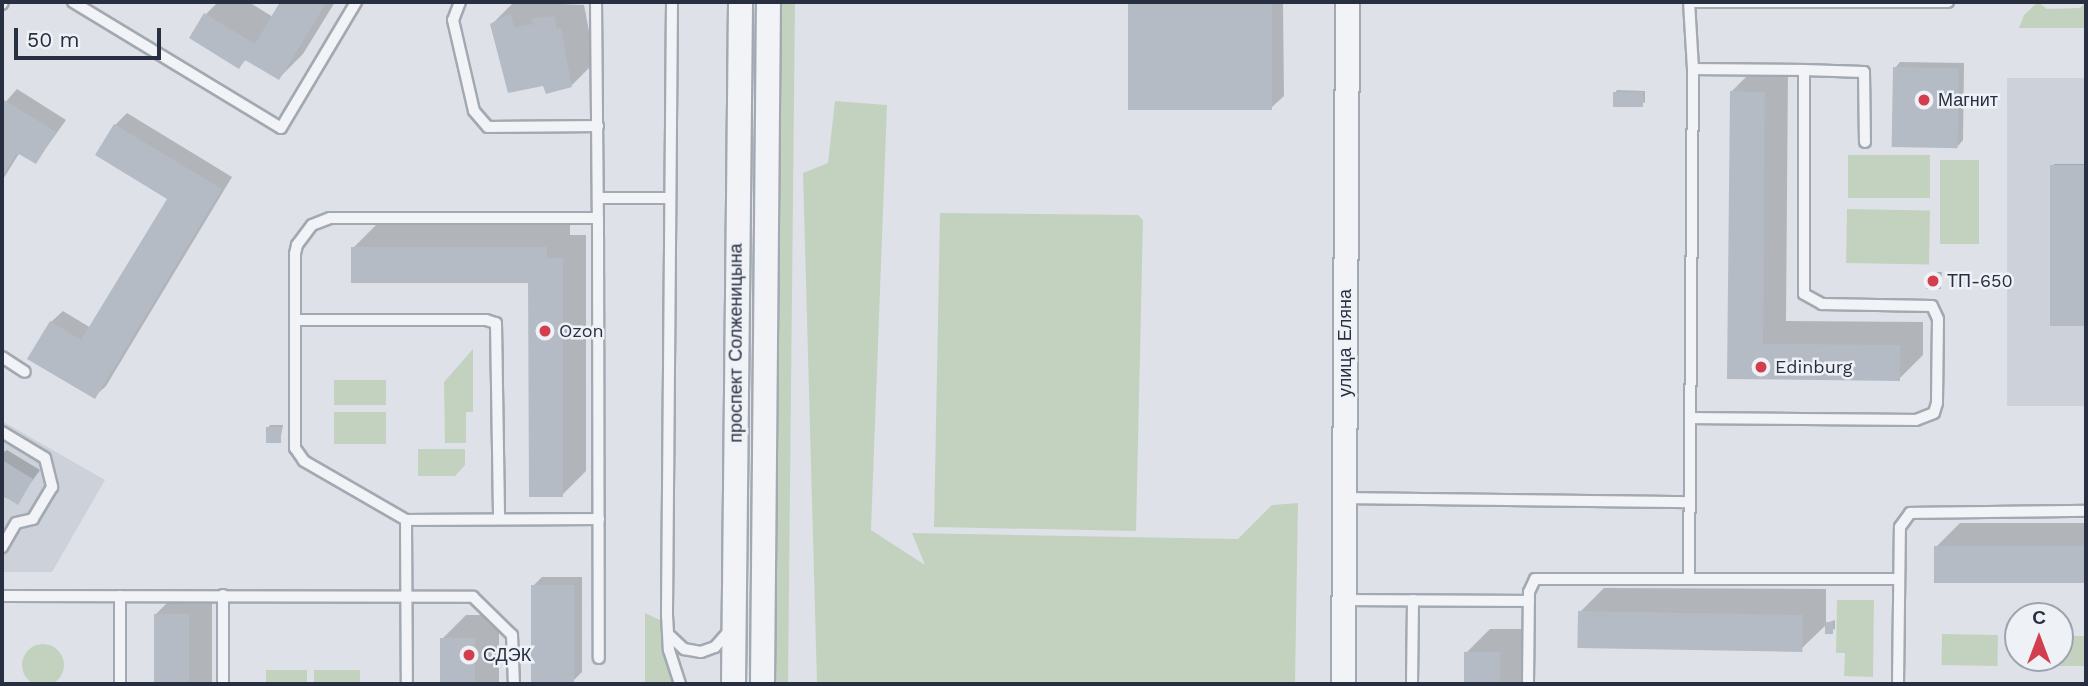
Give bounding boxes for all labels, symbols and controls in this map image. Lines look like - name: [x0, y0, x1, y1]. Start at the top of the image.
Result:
- scale bar: [18, 14, 164, 58]
- text: 50 m: [27, 27, 79, 52]
- place label: Магнит: [1938, 89, 1998, 111]
- marker: Магнит: [1916, 92, 1932, 108]
- street label: проспект Солженицына: [725, 243, 747, 443]
- place label: ТП-650: [1947, 270, 2013, 292]
- marker: ТП-650: [1925, 273, 1941, 289]
- street label: улица Еляна: [1334, 289, 1356, 397]
- place label: Ozon: [559, 320, 604, 342]
- marker: Ozon: [537, 323, 553, 339]
- place label: Edinburg: [1775, 356, 1852, 378]
- marker: Edinburg: [1753, 359, 1769, 375]
- north arrow: [2004, 602, 2074, 672]
- text: С: [2032, 606, 2046, 629]
- place label: СДЭК: [483, 644, 531, 666]
- marker: СДЭК: [461, 647, 477, 663]

